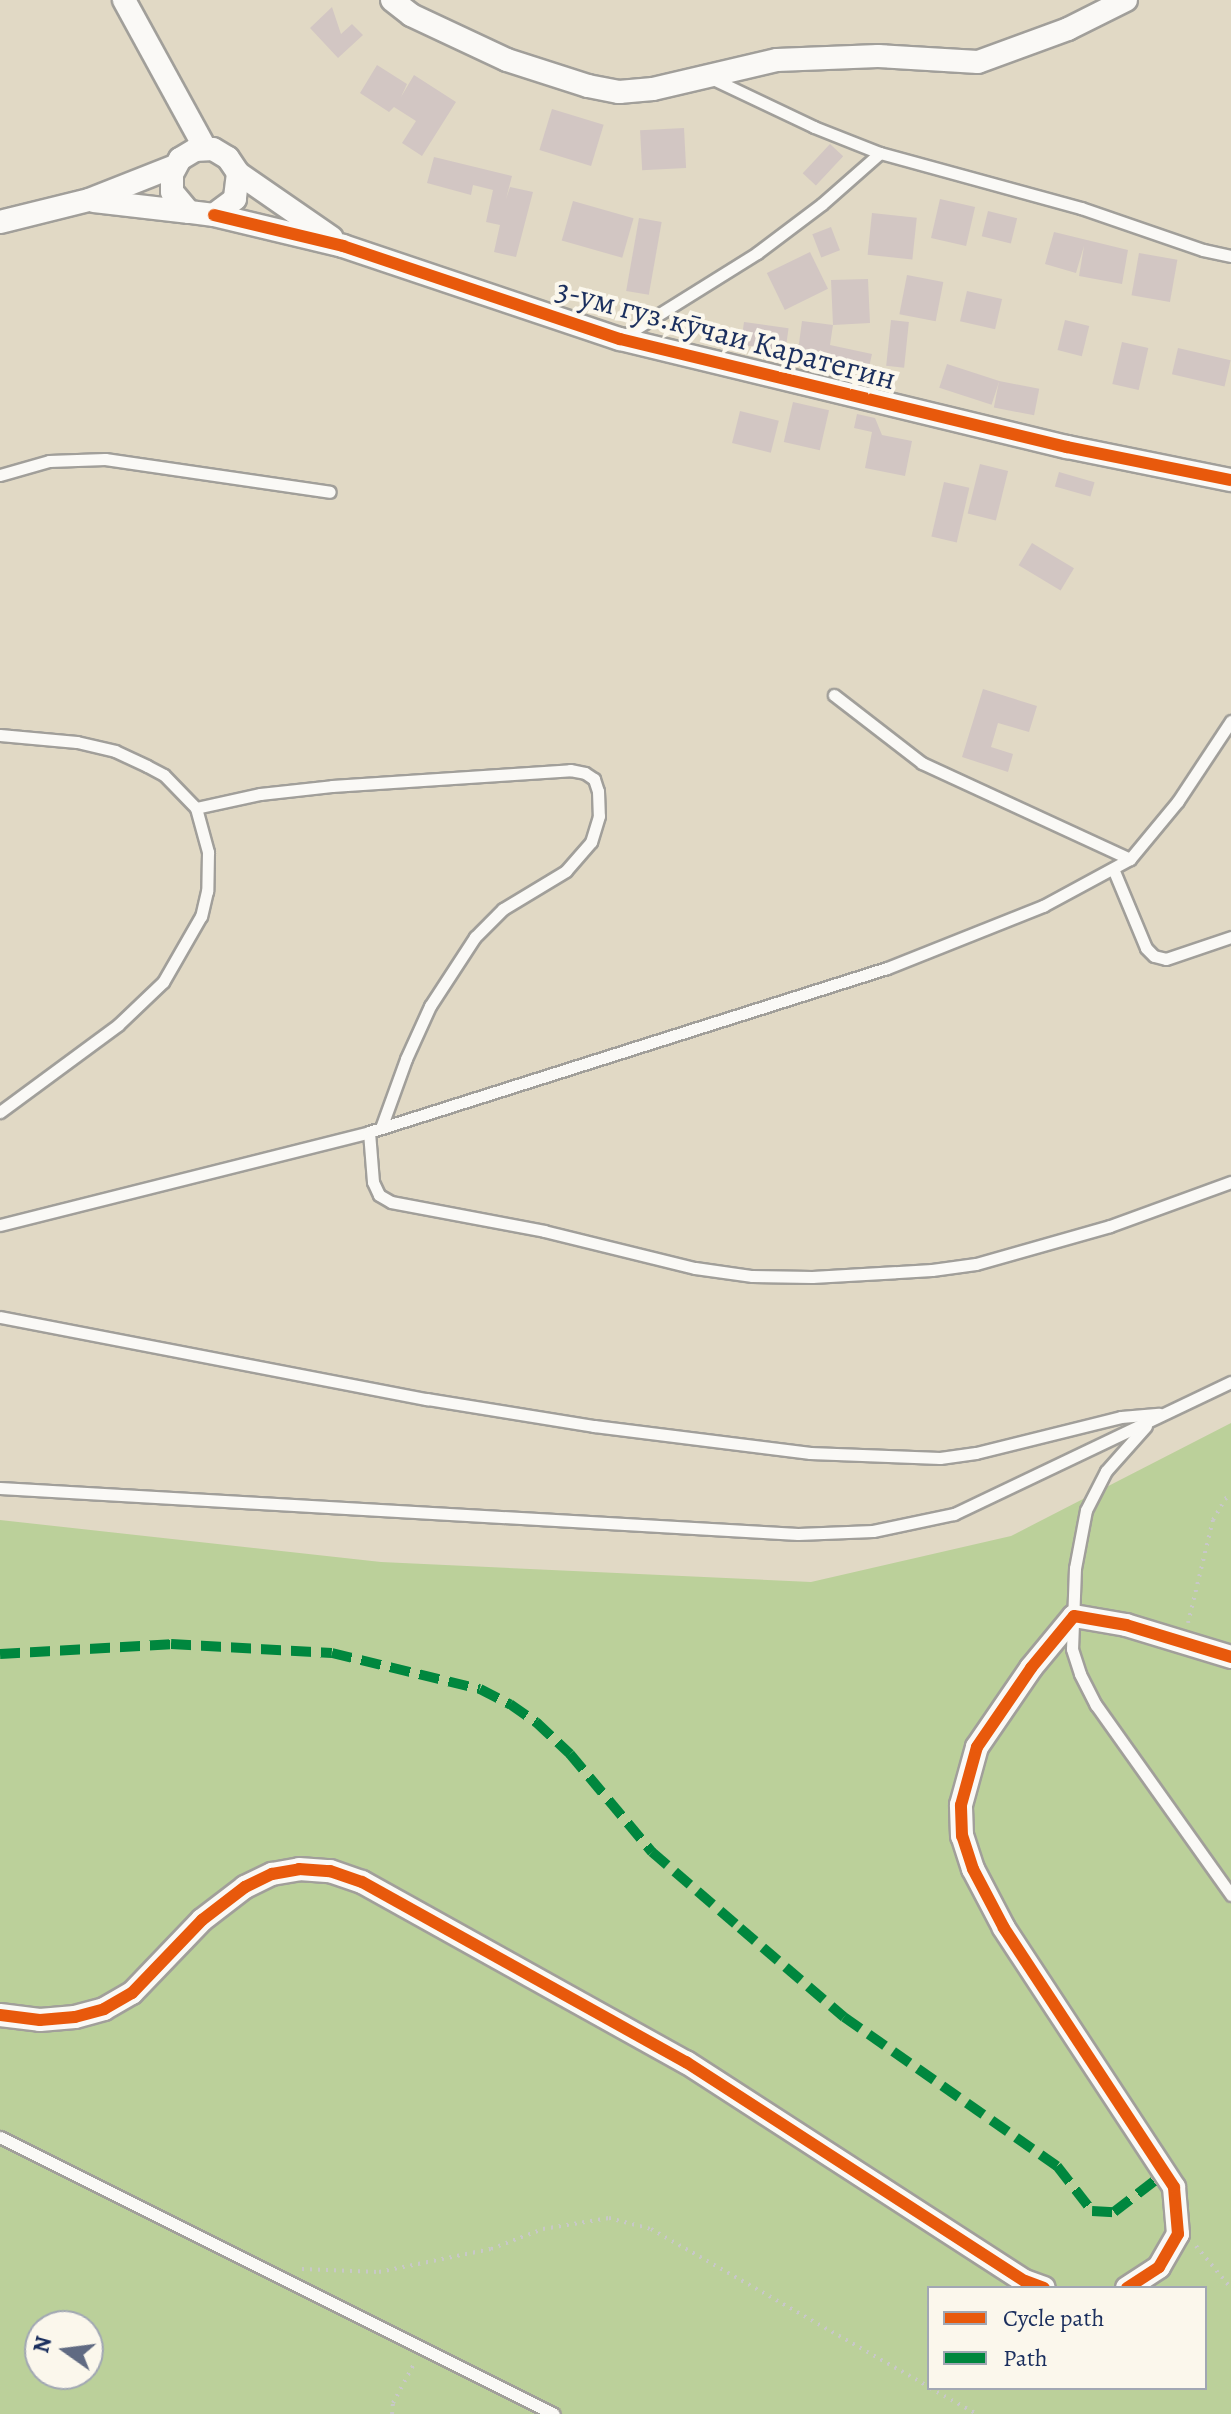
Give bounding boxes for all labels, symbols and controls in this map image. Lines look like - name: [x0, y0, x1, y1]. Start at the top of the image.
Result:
- street label: 3-ум гуз.кӯчаи Каратегин: [552, 270, 900, 398]
- legend: [927, 2286, 1207, 2390]
- text: Cycle path: [1003, 2302, 1104, 2334]
- north arrow: [24, 2310, 104, 2390]
- text: N: [26, 2333, 59, 2356]
- text: Path: [1003, 2342, 1048, 2374]

